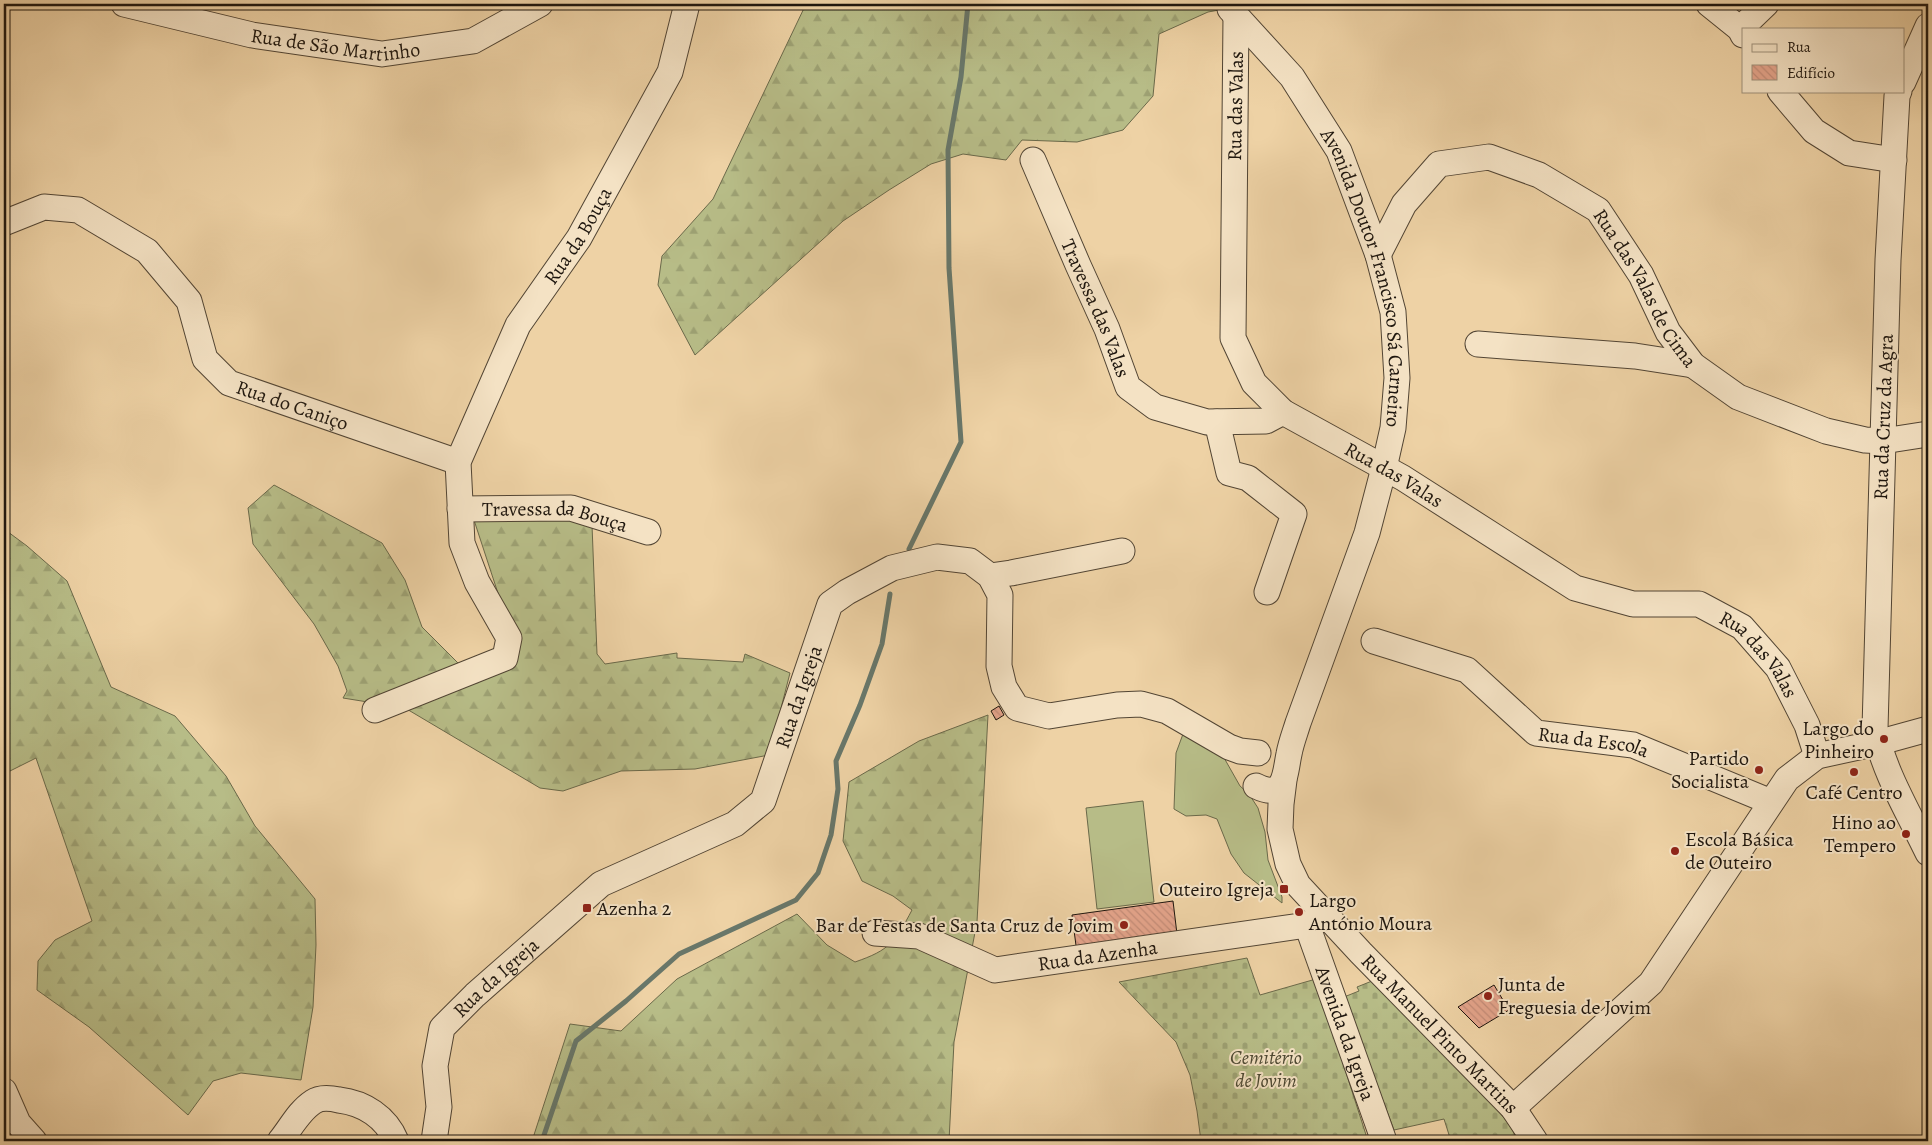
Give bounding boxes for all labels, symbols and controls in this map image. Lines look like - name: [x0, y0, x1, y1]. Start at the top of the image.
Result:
- street label: Rua de São Martinho: [249, 22, 422, 68]
- legend: [1742, 28, 1904, 92]
- text: Rua: [1787, 37, 1811, 57]
- street label: Rua das Valas: [1221, 51, 1250, 161]
- text: Edifício: [1787, 63, 1835, 83]
- street label: Avenida Doutor Francisco Sá Carneiro: [1313, 122, 1410, 428]
- street label: Rua da Bouça: [538, 182, 619, 290]
- street label: Rua das Valas de Cima: [1587, 203, 1704, 374]
- street label: Travessa das Valas: [1054, 235, 1136, 381]
- street label: Rua da Cruz da Agra: [1867, 333, 1900, 500]
- street label: Rua do Caniço: [233, 374, 352, 437]
- street label: Rua das Valas: [1340, 435, 1448, 514]
- street label: Travessa da Bouça: [482, 494, 632, 539]
- street label: Rua das Valas: [1714, 604, 1804, 703]
- street label: Rua da Igreja: [769, 641, 829, 752]
- place label: Largo do Pinheiro: [1802, 715, 1874, 765]
- street label: Rua da Escola: [1536, 720, 1654, 764]
- marker: Largo do Pinheiro: [1878, 733, 1890, 745]
- place label: Partido Socialista: [1671, 745, 1750, 795]
- marker: Partido Socialista: [1753, 764, 1765, 776]
- marker: Café Centro: [1848, 766, 1860, 778]
- place label: Café Centro: [1805, 779, 1903, 806]
- place label: Hino ao Tempero: [1824, 809, 1896, 859]
- place label: Escola Básica de Outeiro: [1685, 826, 1794, 876]
- marker: Hino ao Tempero: [1900, 828, 1912, 840]
- marker: Escola Básica de Outeiro: [1669, 845, 1681, 857]
- place label: Outeiro Igreja: [1159, 876, 1275, 903]
- marker: Outeiro Igreja: [1278, 883, 1290, 895]
- place label: Largo António Moura: [1308, 887, 1433, 937]
- place label: Azenha 2: [596, 895, 672, 922]
- marker: Azenha 2: [581, 902, 593, 914]
- marker: Largo António Moura: [1293, 906, 1305, 918]
- place label: Bar de Festas de Santa Cruz de Jovim: [815, 912, 1114, 939]
- marker: Bar de Festas de Santa Cruz de Jovim: [1118, 919, 1130, 931]
- street label: Rua da Igreja: [447, 931, 545, 1024]
- street label: Rua da Azenha: [1036, 934, 1160, 978]
- street label: Rua Manuel Pinto Martins: [1355, 948, 1524, 1120]
- street label: Avenida da Igreja: [1308, 962, 1382, 1105]
- place label: Junta de Freguesia de Jovim: [1498, 971, 1651, 1021]
- marker: Junta de Freguesia de Jovim: [1482, 990, 1494, 1002]
- park label: Cemitério de Jovim: [1230, 1044, 1302, 1094]

